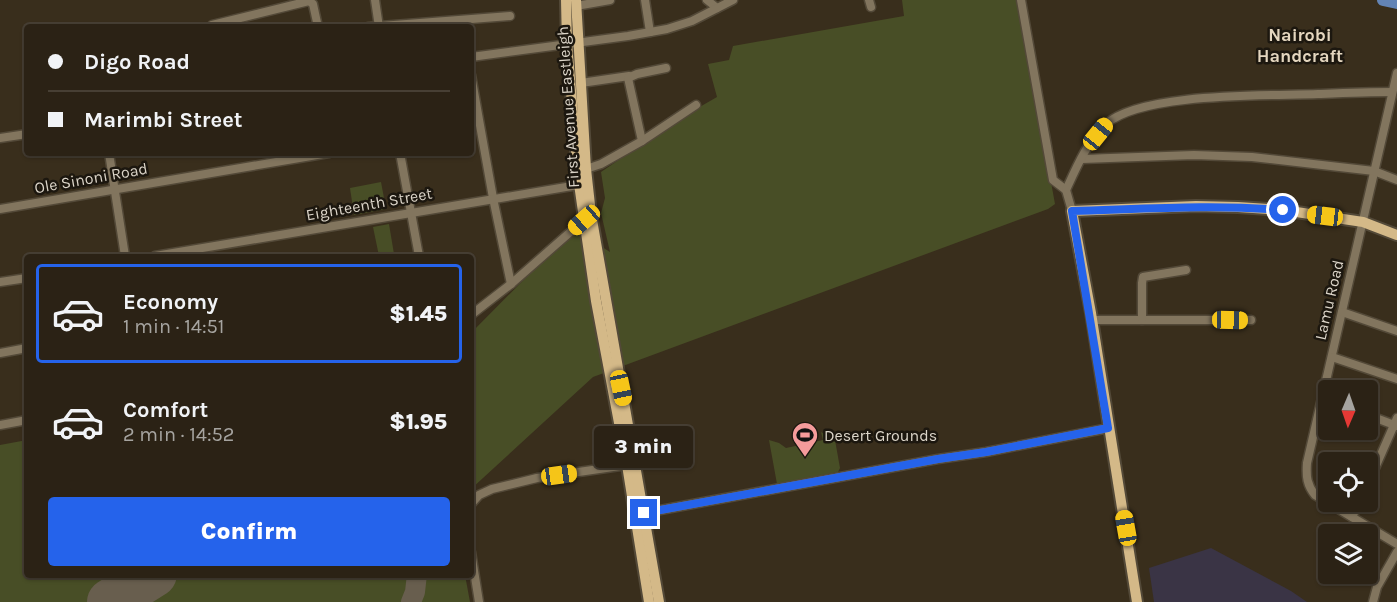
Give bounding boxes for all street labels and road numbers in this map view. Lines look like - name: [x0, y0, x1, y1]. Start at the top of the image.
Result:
- street label: First Avenue Eastleigh: [553, 26, 583, 188]
- street label: Ole Sinoni Road: [33, 159, 149, 197]
- street label: Eighteenth Street: [304, 184, 434, 224]
- street label: Lamu Road: [1311, 258, 1347, 342]

